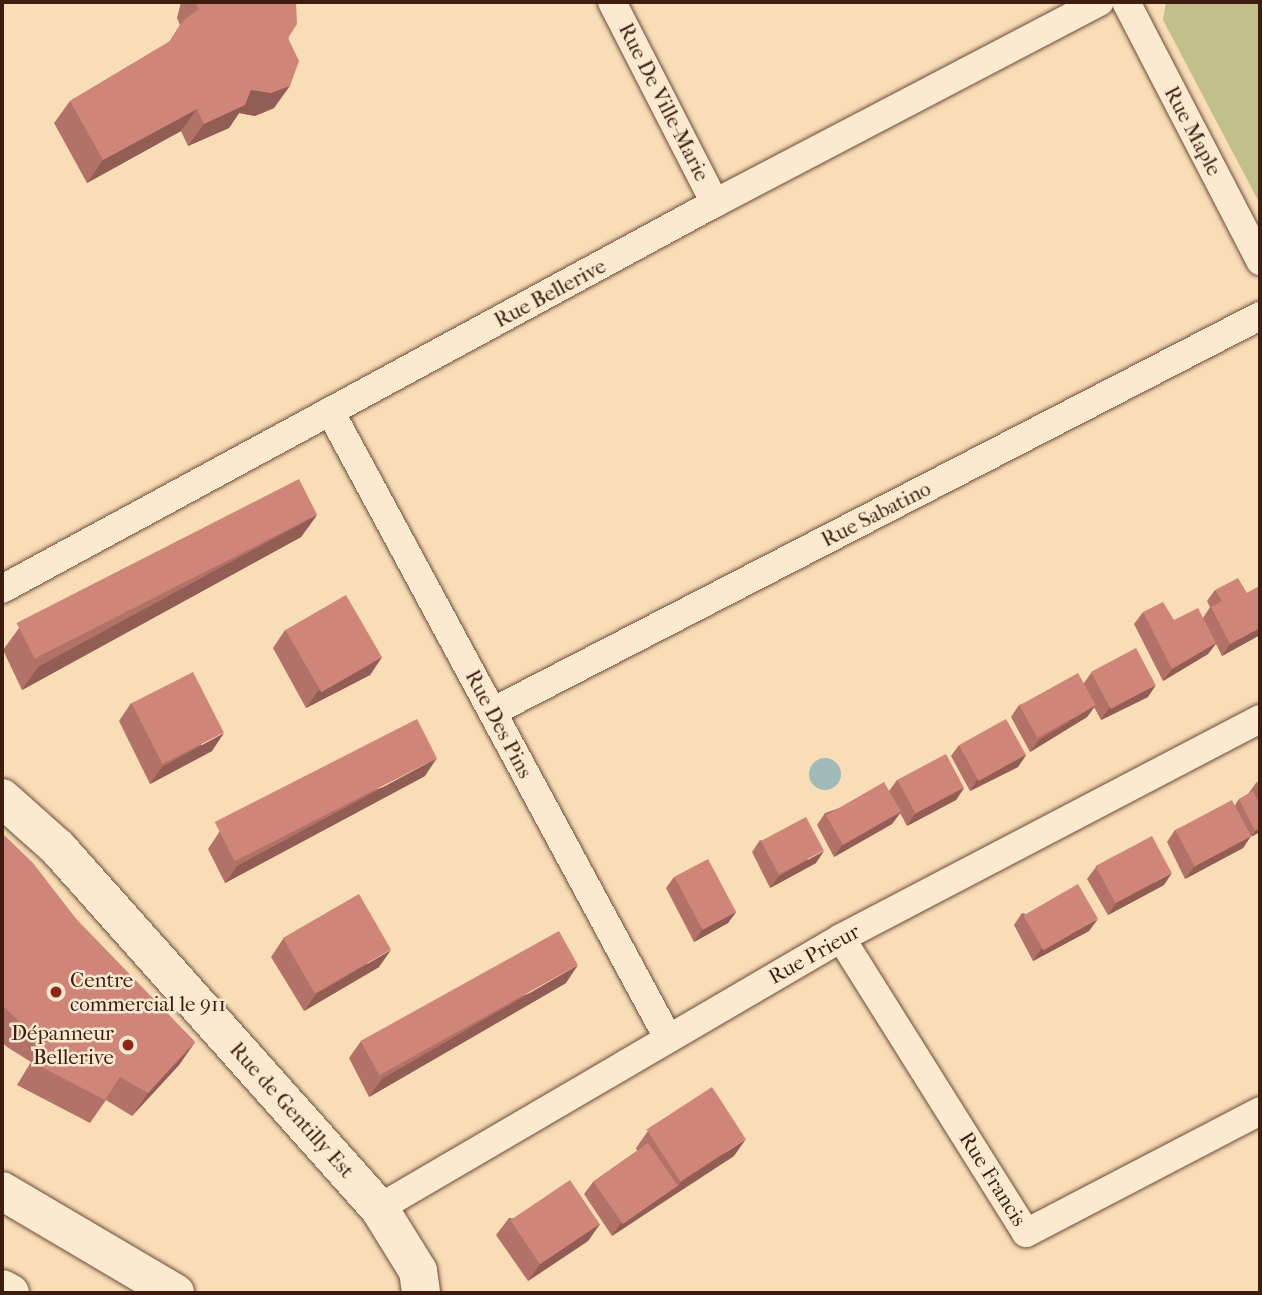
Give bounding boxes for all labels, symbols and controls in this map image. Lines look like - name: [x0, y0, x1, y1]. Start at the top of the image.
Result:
- street label: Rue De Ville-Marie: [613, 19, 715, 185]
- street label: Rue Maple: [1159, 82, 1227, 180]
- street label: Rue Bellerive: [490, 253, 610, 333]
- street label: Rue Sabatino: [817, 476, 935, 552]
- street label: Rue Des Pins: [460, 666, 538, 782]
- street label: Rue Prieur: [764, 919, 864, 989]
- place label: Centre commercial le 911: [70, 967, 226, 1017]
- marker: Centre commercial le 911: [48, 984, 64, 1000]
- place label: Dépanneur Bellerive: [11, 1020, 114, 1070]
- marker: Dépanneur Bellerive: [120, 1037, 136, 1053]
- street label: Rue de Gentilly Est: [224, 1037, 360, 1183]
- street label: Rue Francis: [954, 1127, 1032, 1231]

